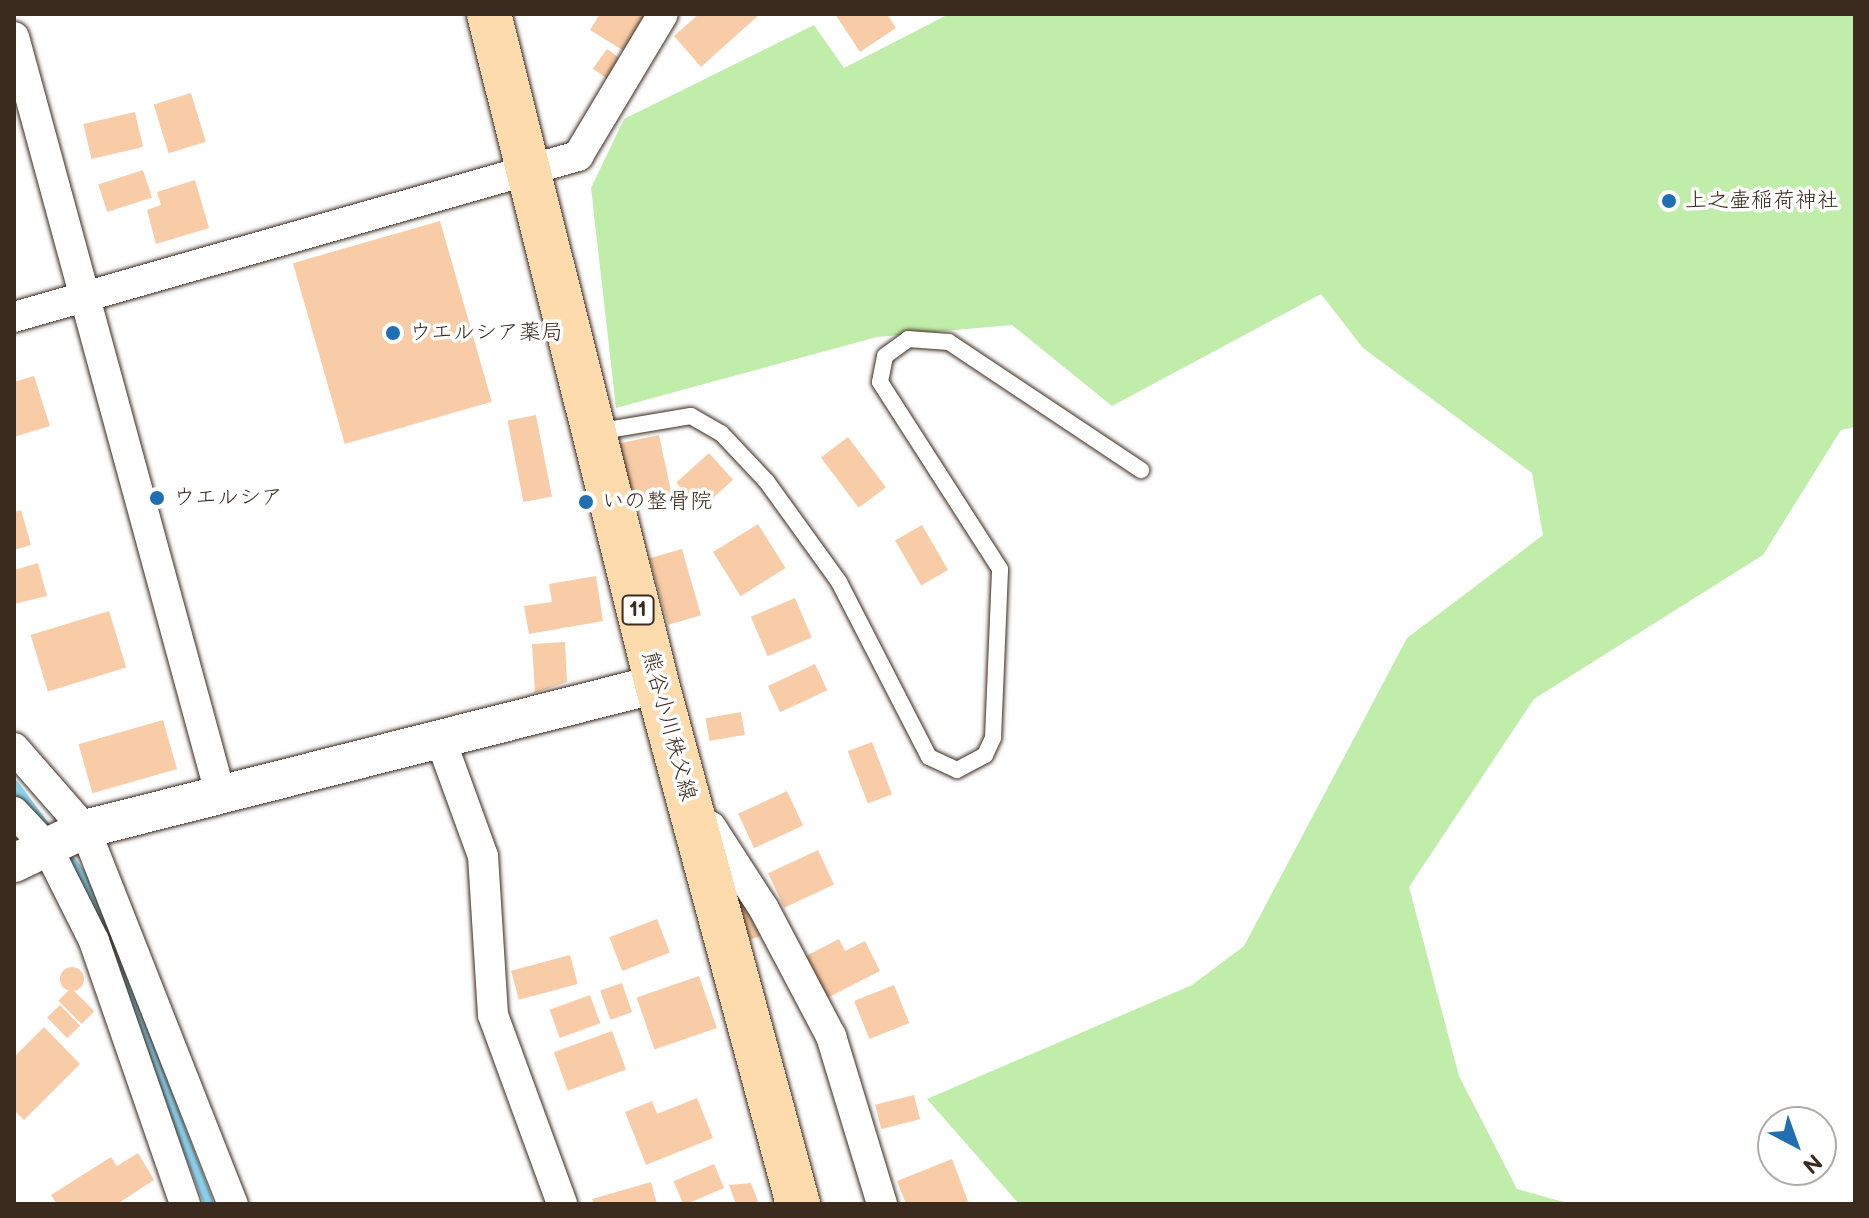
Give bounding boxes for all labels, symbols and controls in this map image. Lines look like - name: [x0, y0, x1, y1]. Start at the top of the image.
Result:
- place label: 上之壷稲荷神社: [1685, 188, 1839, 214]
- marker: 上之壷稲荷神社: [1660, 192, 1678, 210]
- place label: ウエルシア薬局: [409, 320, 563, 346]
- marker: ウエルシア薬局: [384, 324, 402, 342]
- place label: ウエルシア: [173, 485, 283, 511]
- marker: ウエルシア: [148, 489, 166, 507]
- place label: いの整骨院: [602, 489, 712, 515]
- marker: いの整骨院: [577, 493, 595, 511]
- road number: 11: [620, 594, 656, 626]
- street label: 熊谷小川秩父線: [636, 648, 702, 804]
- north arrow: [1757, 1106, 1837, 1186]
- text: N: [1797, 1147, 1827, 1179]

